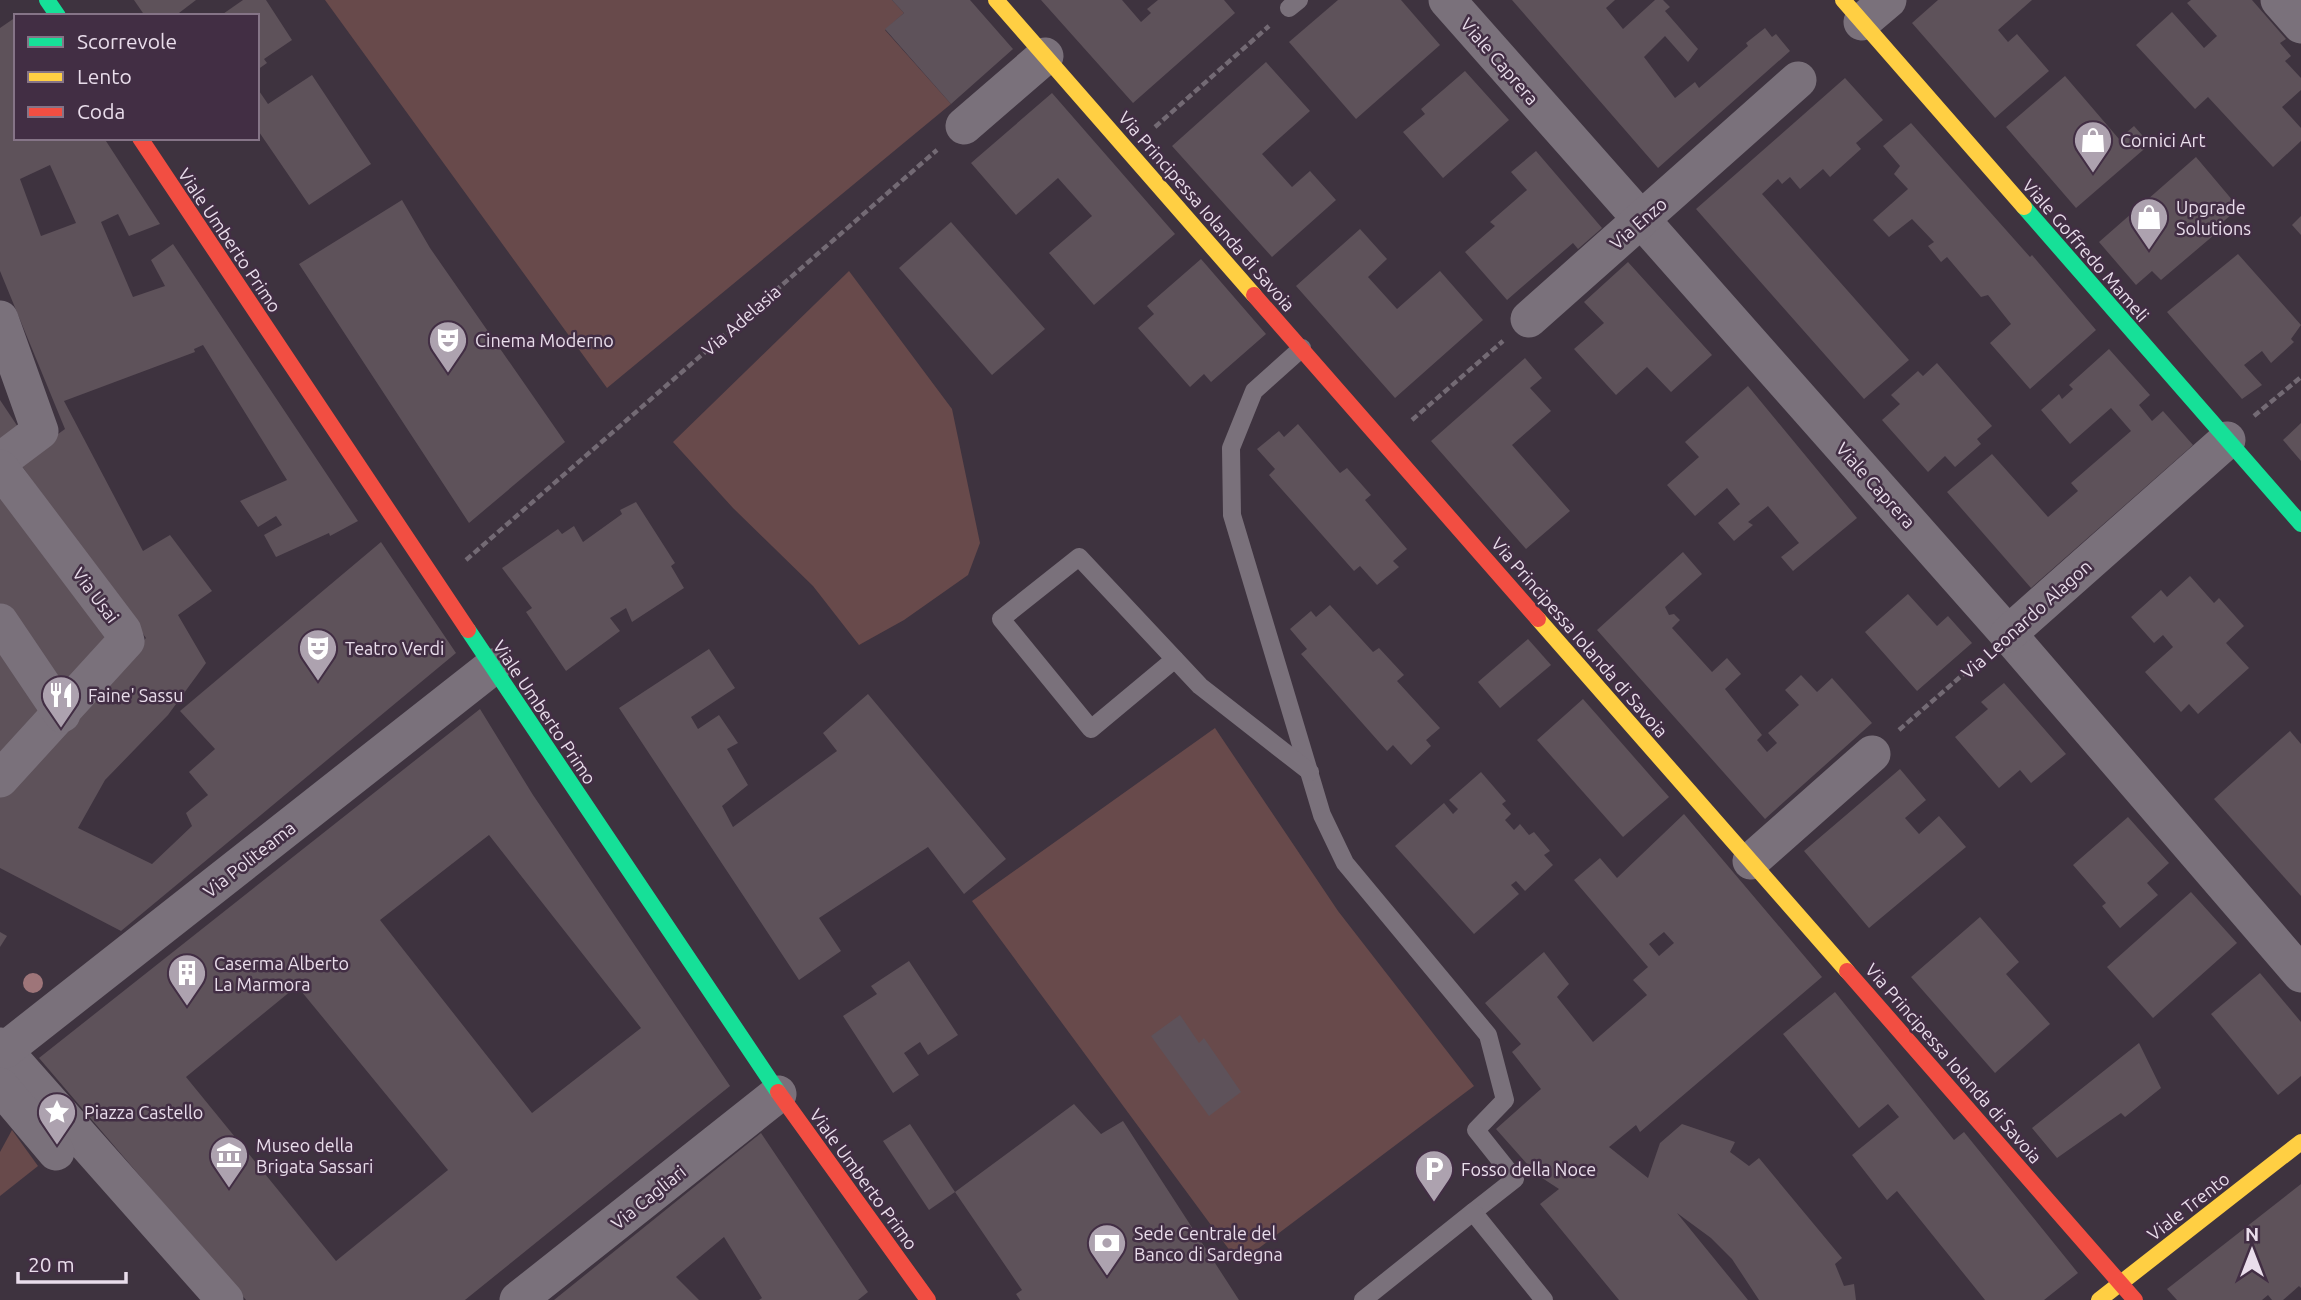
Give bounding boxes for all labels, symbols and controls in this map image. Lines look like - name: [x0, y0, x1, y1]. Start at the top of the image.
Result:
- legend: [14, 14, 259, 140]
- street label: Viale Caprera: [1457, 14, 1543, 108]
- text: Scorrevole: [77, 29, 177, 53]
- text: Lento: [77, 64, 132, 88]
- text: Coda: [77, 99, 125, 123]
- street label: Via Principessa Iolanda di Savoia: [1115, 107, 1299, 315]
- shop icon: Cornici Art: [2072, 119, 2114, 174]
- place label: Cornici Art: [2120, 130, 2205, 150]
- street label: Viale Umberto Primo: [174, 164, 286, 316]
- street label: Viale Goffredo Mameli: [2019, 175, 2153, 325]
- street label: Via Enzo: [1605, 193, 1671, 253]
- shop icon: Upgrade Solutions: [2128, 196, 2170, 251]
- place label: Upgrade Solutions: [2176, 197, 2251, 238]
- street label: Via Adelasia: [698, 281, 784, 359]
- theatre icon: Cinema Moderno: [427, 319, 469, 374]
- place label: Cinema Moderno: [475, 330, 614, 350]
- street label: Viale Caprera: [1832, 438, 1920, 532]
- street label: Via Principessa Iolanda di Savoia: [1488, 533, 1672, 741]
- street label: Via Leonardo Alagon: [1957, 555, 2095, 683]
- street label: Via Usai: [69, 564, 123, 626]
- theatre icon: Teatro Verdi: [297, 627, 339, 682]
- street label: Viale Umberto Primo: [489, 636, 601, 788]
- place label: Teatro Verdi: [345, 638, 444, 658]
- restaurant icon: Faine' Sassu: [40, 674, 82, 729]
- place label: Faine' Sassu: [88, 685, 183, 705]
- street label: Via Politeama: [199, 817, 299, 901]
- building icon: Caserma Alberto La Marmora: [166, 952, 208, 1007]
- place label: Caserma Alberto La Marmora: [214, 953, 349, 994]
- street label: Via Principessa Iolanda di Savoia: [1862, 959, 2046, 1167]
- place icon: Piazza Castello: [36, 1091, 78, 1146]
- place label: Piazza Castello: [84, 1102, 203, 1122]
- street label: Viale Umberto Primo: [806, 1105, 922, 1253]
- museum icon: Museo della Brigata Sassari: [208, 1134, 250, 1189]
- place label: Museo della Brigata Sassari: [256, 1135, 373, 1176]
- parking icon: Fosso della Noce: [1413, 1148, 1455, 1203]
- place label: Fosso della Noce: [1461, 1159, 1596, 1179]
- street label: Via Cagliari: [607, 1161, 689, 1233]
- street label: Viale Trento: [2143, 1168, 2233, 1244]
- north arrow: [2217, 1216, 2287, 1286]
- bank icon: Sede Centrale del Banco di Sardegna: [1086, 1222, 1128, 1277]
- place label: Sede Centrale del Banco di Sardegna: [1134, 1223, 1283, 1264]
- text: N: [2245, 1223, 2259, 1245]
- scale bar: [18, 1240, 126, 1284]
- text: 20 m: [28, 1252, 75, 1276]

